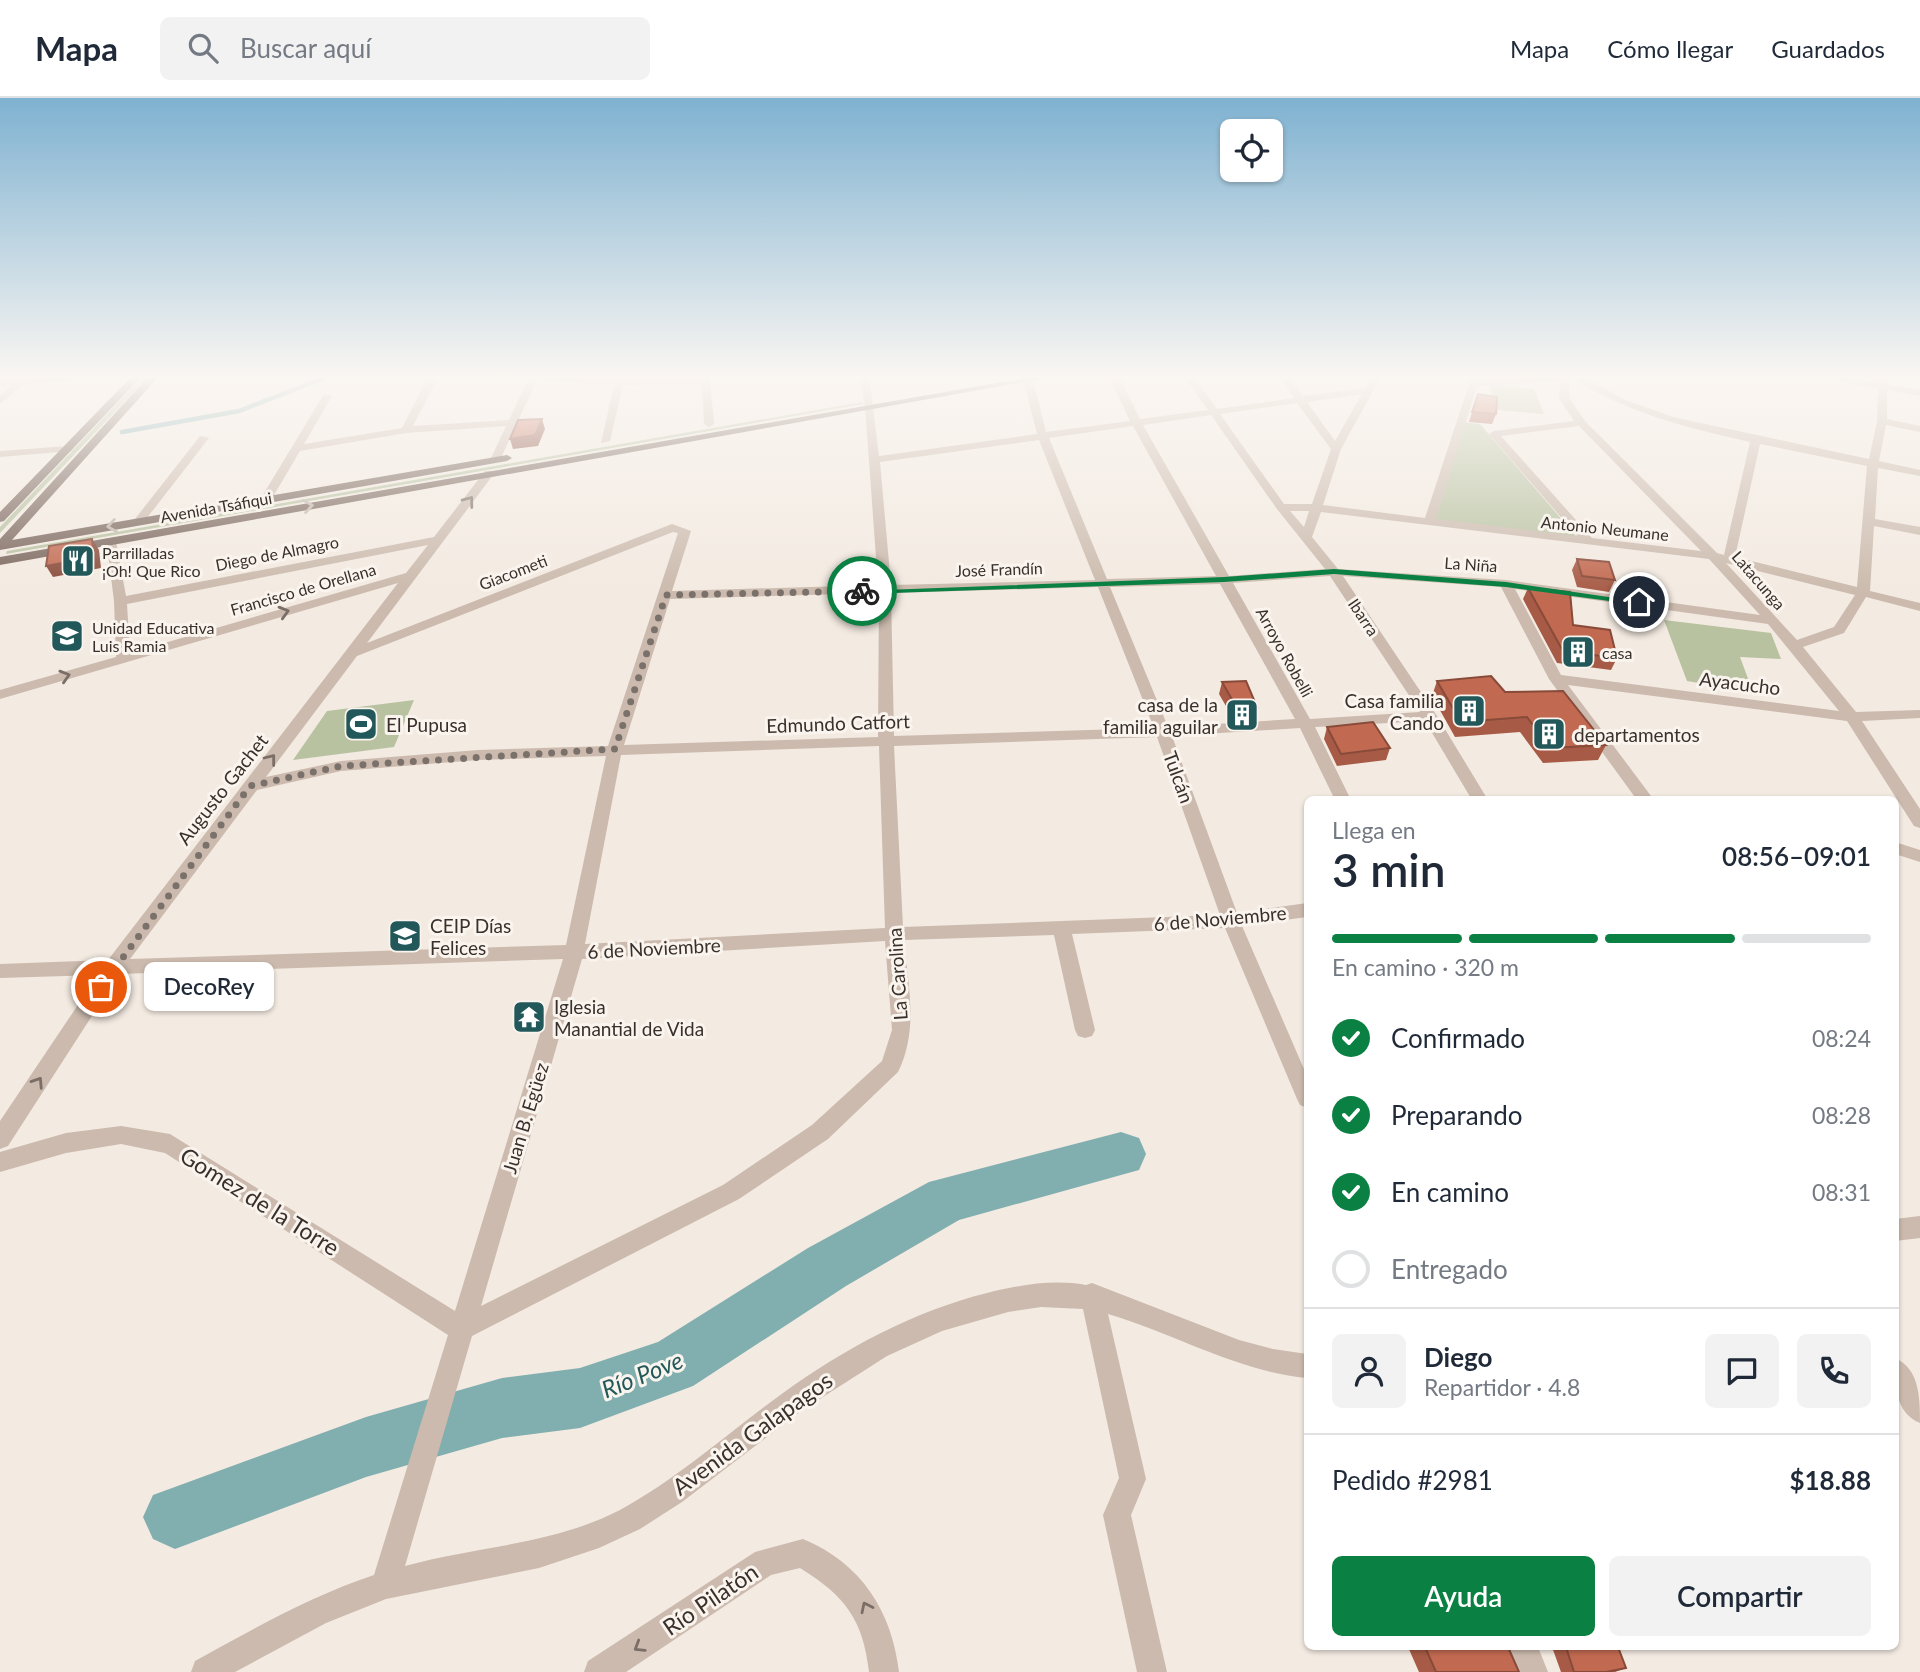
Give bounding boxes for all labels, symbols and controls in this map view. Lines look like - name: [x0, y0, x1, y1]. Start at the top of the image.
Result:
- search box: [160, 17, 650, 80]
- text: Mapa: [35, 28, 118, 68]
- icon: search: [184, 29, 222, 67]
- text: Buscar aquí: [240, 32, 371, 64]
- text: Mapa: [1510, 34, 1569, 63]
- text: Cómo llegar: [1607, 34, 1733, 63]
- text: Guardados: [1771, 34, 1885, 63]
- map controls: [1220, 119, 1283, 182]
- button: locate: [1220, 119, 1283, 182]
- street label: Avenida Tsáfiqui: [159, 488, 273, 526]
- one-way arrow: [461, 496, 473, 508]
- one-way arrow: [302, 499, 314, 514]
- street label: Antonio Neumane: [1540, 512, 1670, 544]
- one-way arrow: [106, 517, 118, 532]
- street label: Diego de Almagro: [214, 532, 340, 574]
- restaurant icon: Parrilladas ¡Oh! Que Rico: [59, 542, 97, 580]
- place label: Parrilladas ¡Oh! Que Rico: [102, 543, 201, 580]
- street label: Latacunga: [1728, 547, 1790, 613]
- street label: Giacometi: [476, 550, 550, 594]
- street label: La Niña: [1444, 553, 1498, 575]
- courier: [827, 556, 897, 626]
- street label: José Frandín: [955, 558, 1043, 580]
- street label: Francisco de Orellana: [228, 559, 378, 619]
- icon: bike: [843, 572, 881, 610]
- pin: [1609, 572, 1669, 632]
- icon: home: [1620, 583, 1658, 621]
- street label: Ibarra: [1345, 595, 1383, 639]
- street label: Arroyo Robelli: [1253, 604, 1317, 700]
- one-way arrow: [278, 606, 290, 621]
- school or university icon: Unidad Educativa Luis Ramia: [48, 617, 86, 655]
- place label: Unidad Educativa Luis Ramia: [92, 618, 214, 655]
- building icon: casa: [1559, 633, 1597, 671]
- place label: casa: [1602, 643, 1632, 662]
- street label: Ayacucho: [1698, 667, 1782, 699]
- one-way arrow: [59, 669, 71, 684]
- place label: Casa familia Cando: [1345, 689, 1444, 734]
- building icon: Casa familia Cando: [1450, 692, 1488, 730]
- place label: casa de la familia aguilar: [1103, 693, 1218, 738]
- building icon: casa de la familia aguilar: [1223, 696, 1261, 734]
- sports icon: El Pupusa: [342, 705, 380, 743]
- street label: Edmundo Catfort: [766, 709, 910, 737]
- place label: El Pupusa: [386, 713, 467, 736]
- building icon: departamentos: [1530, 715, 1568, 753]
- place label: departamentos: [1574, 723, 1700, 746]
- street label: Augusto Gachet: [172, 729, 272, 849]
- street label: Tulcán: [1159, 748, 1199, 806]
- one-way arrow: [263, 755, 276, 767]
- text: Llega en: [1332, 816, 1416, 844]
- text: 08:56–09:01: [1722, 840, 1871, 872]
- text: 3 min: [1332, 842, 1446, 897]
- street label: 6 de Noviembre: [1153, 901, 1287, 935]
- place label: CEIP Días Felices: [430, 914, 511, 959]
- school or university icon: CEIP Días Felices: [386, 917, 424, 955]
- street label: La Carolina: [882, 927, 912, 1021]
- street label: 6 de Noviembre: [587, 933, 721, 963]
- text: En camino · 320 m: [1332, 953, 1519, 981]
- pin: [71, 957, 131, 1017]
- callout: DecoRey: [143, 962, 272, 1012]
- icon: bag: [82, 968, 120, 1006]
- text: DecoRey: [164, 972, 254, 1000]
- place label: Iglesia Manantial de Vida: [554, 995, 704, 1040]
- temple icon: Iglesia Manantial de Vida: [510, 998, 548, 1036]
- icon: check: [1332, 1019, 1370, 1057]
- text: Confirmado: [1391, 1022, 1525, 1054]
- text: 08:24: [1812, 1024, 1871, 1052]
- street label: Juan B. Egüez: [497, 1060, 553, 1176]
- one-way arrow: [29, 1077, 42, 1090]
- icon: check: [1332, 1096, 1370, 1134]
- text: Preparando: [1391, 1099, 1523, 1131]
- text: 08:28: [1812, 1101, 1871, 1129]
- street label: Gomez de la Torre: [175, 1141, 345, 1261]
- icon: check: [1332, 1173, 1370, 1211]
- text: En camino: [1391, 1176, 1509, 1208]
- text: 08:31: [1812, 1178, 1871, 1206]
- text: Entregado: [1391, 1253, 1508, 1285]
- button: person: [1332, 1334, 1406, 1408]
- button: chat: [1705, 1334, 1779, 1408]
- button: phone: [1797, 1334, 1871, 1408]
- text: Diego: [1424, 1341, 1492, 1373]
- water label: Río Pove: [597, 1345, 687, 1403]
- street label: Avenida Galapagos: [667, 1366, 838, 1500]
- text: Repartidor · 4.8: [1424, 1373, 1580, 1401]
- text: Pedido #2981: [1332, 1464, 1493, 1496]
- text: $18.88: [1789, 1464, 1871, 1496]
- button: Ayuda: [1332, 1556, 1595, 1636]
- button: Compartir: [1609, 1556, 1871, 1636]
- street label: Río Pilatón: [657, 1557, 763, 1641]
- one-way arrow: [860, 1602, 874, 1615]
- one-way arrow: [633, 1638, 646, 1651]

